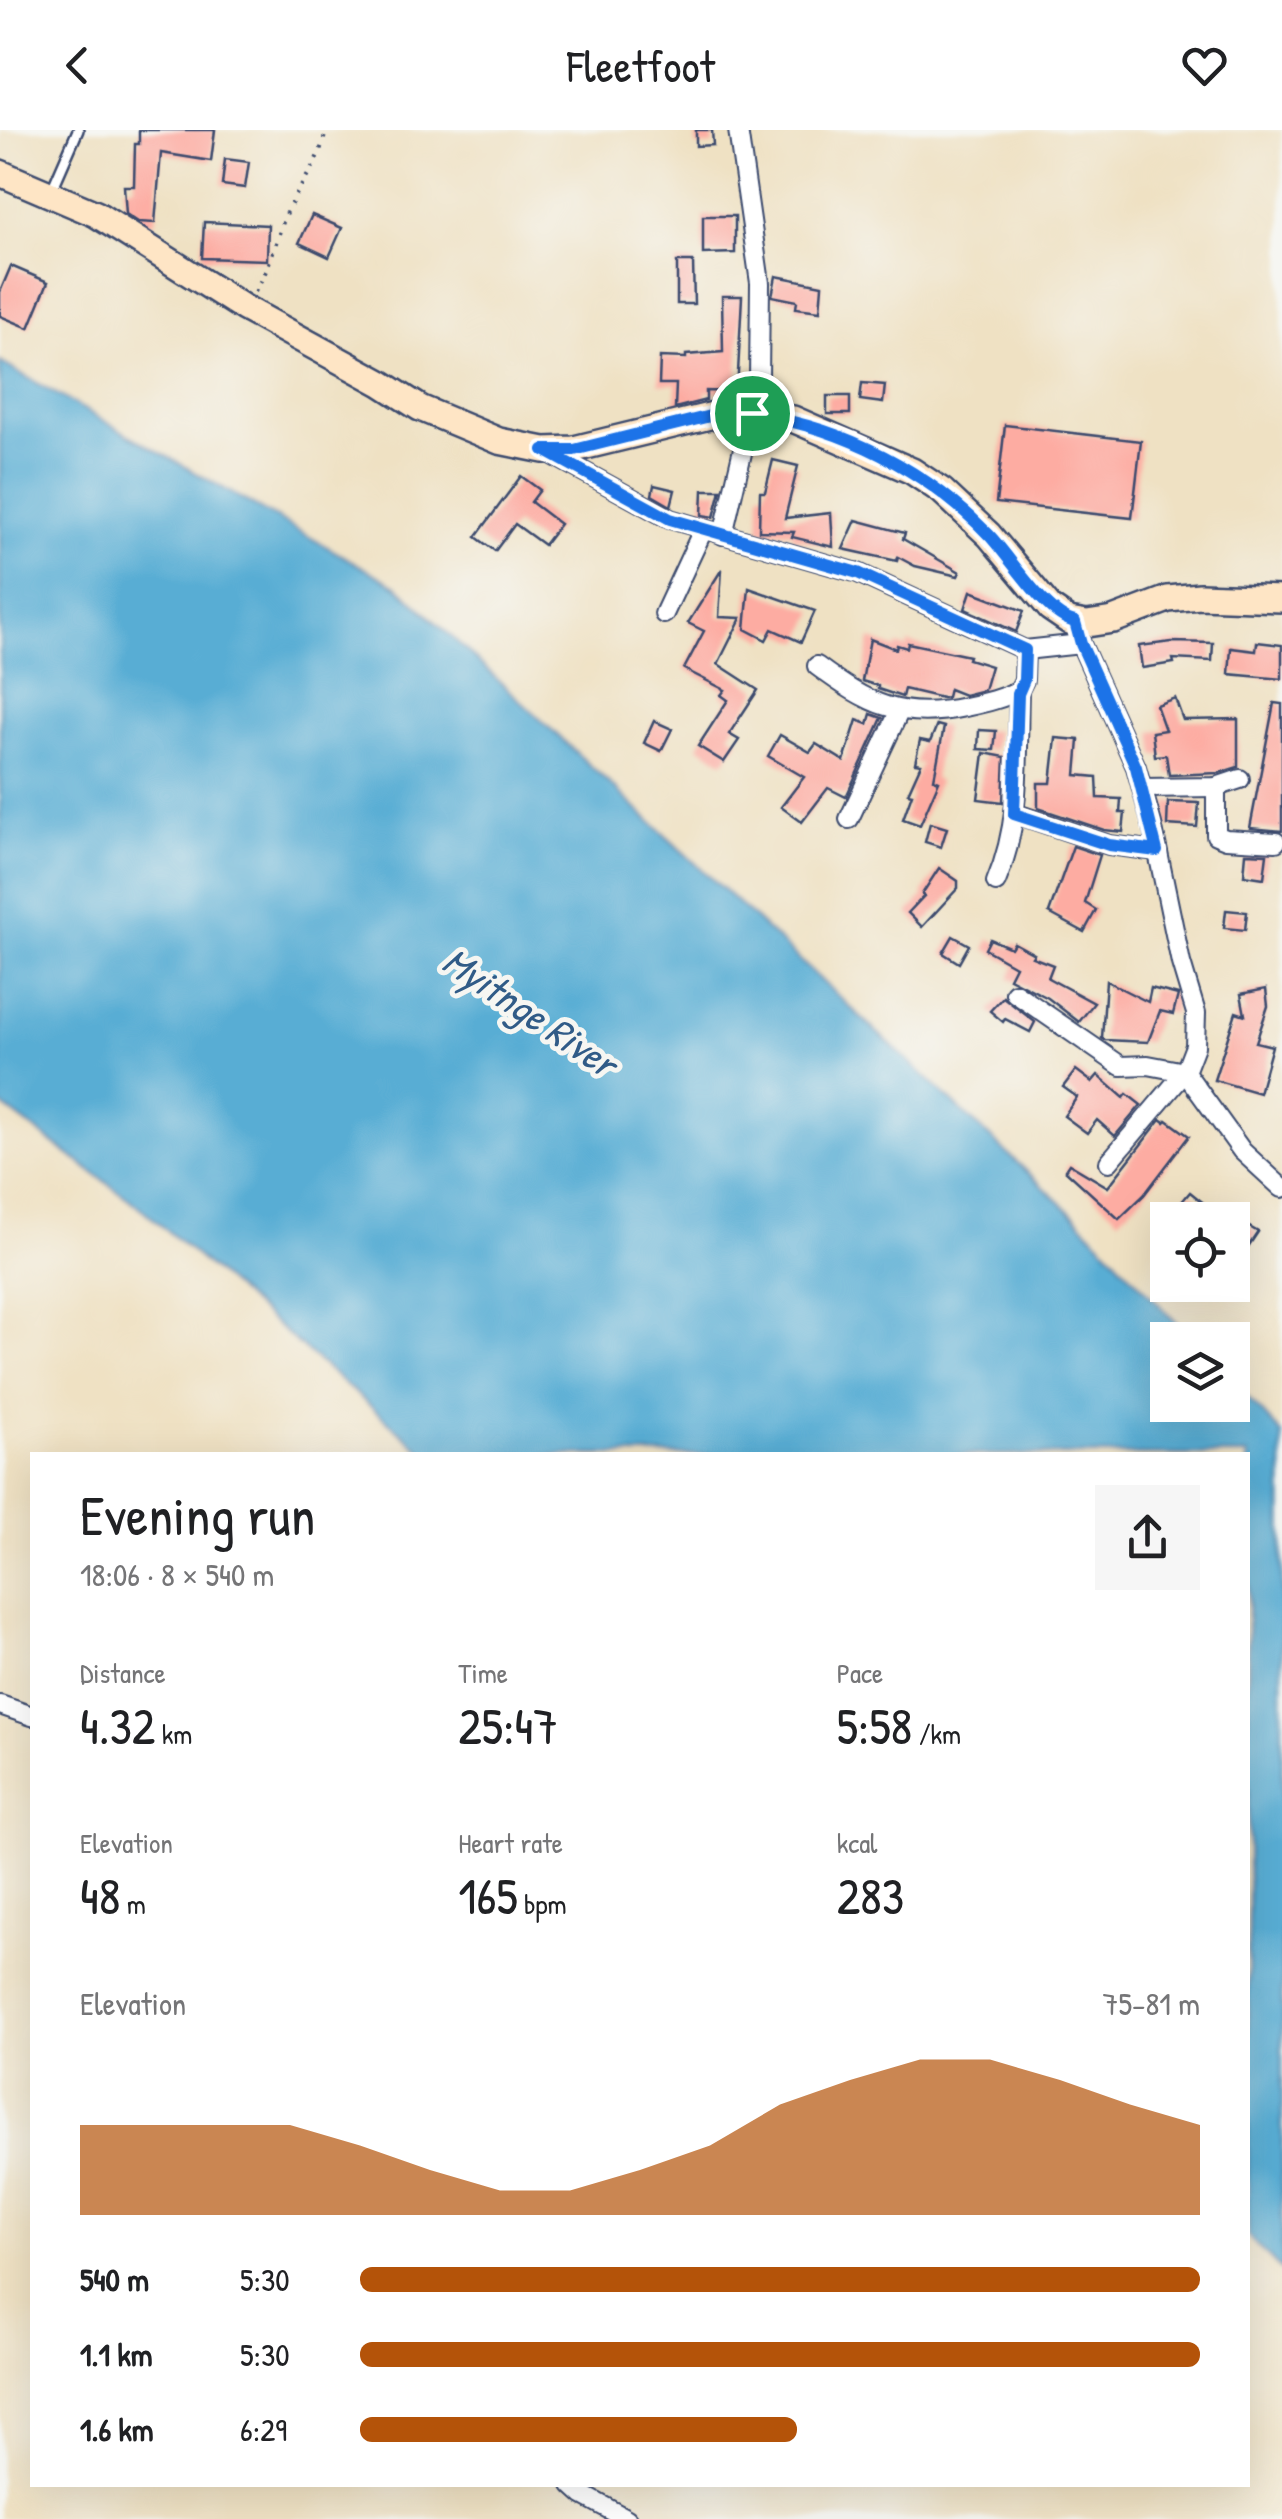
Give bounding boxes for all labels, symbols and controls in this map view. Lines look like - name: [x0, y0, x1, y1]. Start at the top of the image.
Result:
- text: Fleetfoot: [567, 35, 715, 96]
- icon: back: [50, 38, 105, 93]
- icon: heart: [1177, 38, 1232, 93]
- pin: [710, 371, 795, 456]
- icon: arrive: [725, 386, 780, 441]
- water label: Myitnge River: [432, 933, 632, 1093]
- map controls: [1150, 1202, 1250, 1422]
- button: locate: [1150, 1202, 1250, 1302]
- button: layers: [1150, 1322, 1250, 1422]
- text: Evening run: [80, 1478, 315, 1552]
- button: share: [1095, 1485, 1200, 1590]
- text: 18:06 · 8 × 540 m: [80, 1553, 274, 1596]
- text: Distance: [80, 1654, 166, 1692]
- text: Time: [458, 1654, 508, 1692]
- text: Pace: [837, 1654, 883, 1692]
- text: 4.32: [80, 1692, 155, 1760]
- text: 25:47: [458, 1692, 558, 1760]
- text: 5:58: [837, 1692, 912, 1760]
- text: km: [155, 1715, 192, 1753]
- text: /km: [912, 1715, 961, 1753]
- text: Elevation: [80, 1824, 173, 1862]
- text: Heart rate: [458, 1824, 563, 1862]
- text: kcal: [837, 1824, 878, 1862]
- text: 48: [80, 1862, 120, 1930]
- text: 165: [458, 1862, 518, 1930]
- text: 283: [837, 1862, 904, 1930]
- text: m: [120, 1885, 146, 1923]
- text: bpm: [518, 1885, 567, 1923]
- text: Elevation: [80, 1982, 186, 2025]
- text: 75–81 m: [1103, 1982, 1200, 2025]
- text: 540 m: [80, 2258, 149, 2301]
- text: 5:30: [240, 2258, 290, 2301]
- text: 1.1 km: [80, 2333, 152, 2376]
- text: 5:30: [240, 2333, 290, 2376]
- text: 1.6 km: [80, 2408, 154, 2451]
- text: 6:29: [240, 2408, 287, 2451]

